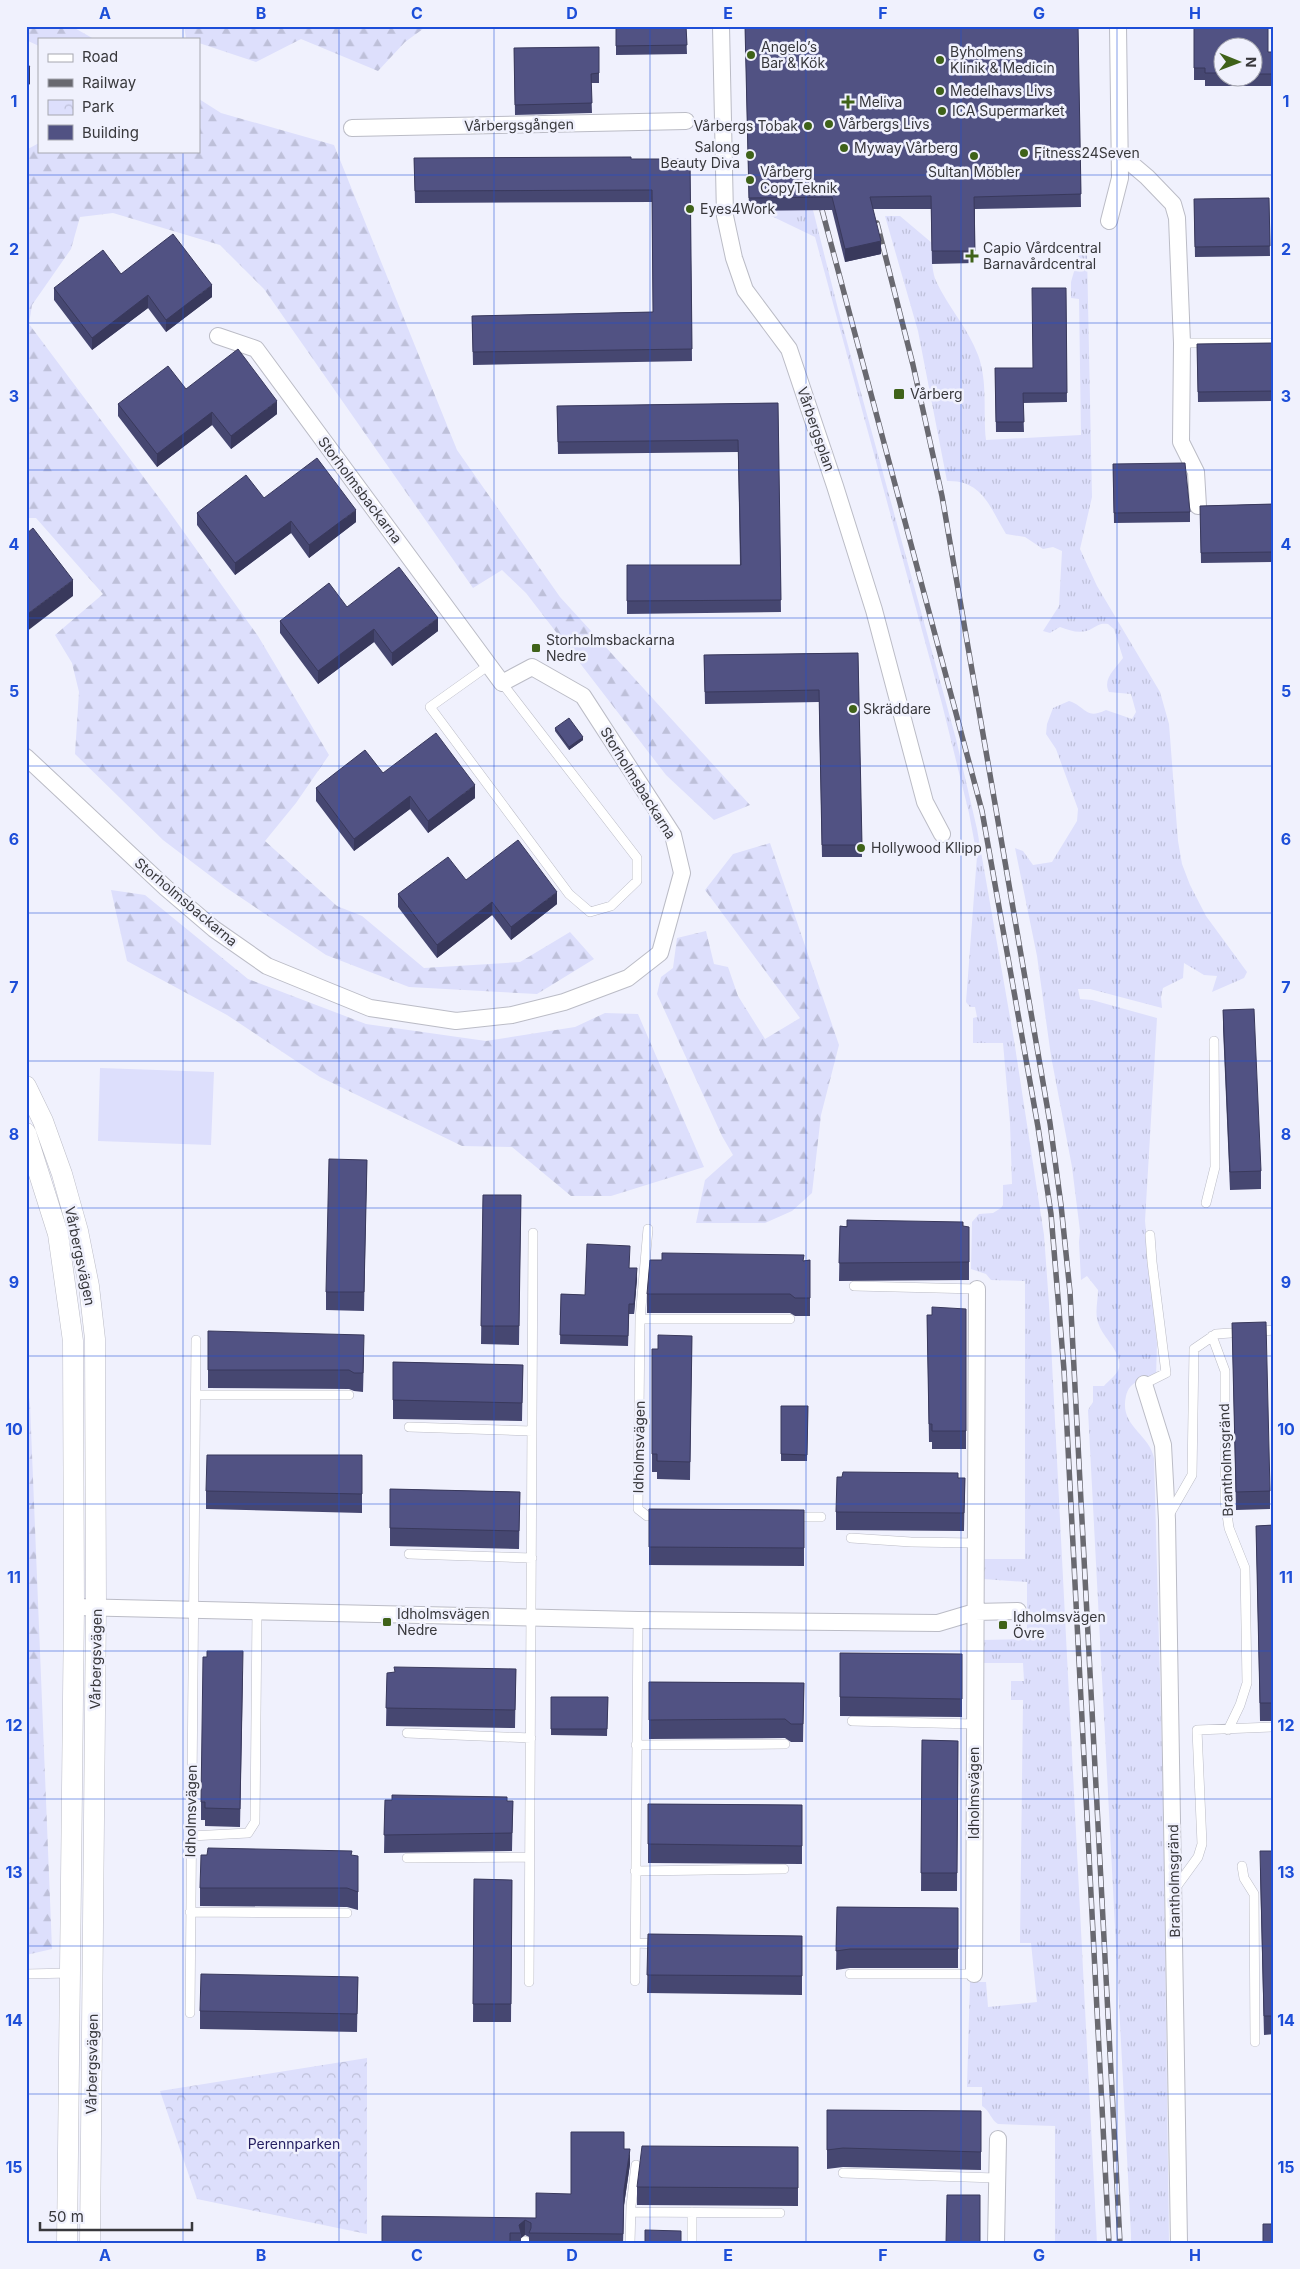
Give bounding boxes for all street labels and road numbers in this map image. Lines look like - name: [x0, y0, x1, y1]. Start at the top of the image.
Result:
- street label: Vårbergsgången: [464, 115, 574, 134]
- street label: Vårbergsplan: [794, 384, 839, 473]
- street label: Storholmsbackarna: [315, 433, 406, 546]
- street label: Storholmsbackarna: [597, 724, 680, 842]
- street label: Storholmsbackarna: [132, 854, 241, 950]
- street label: Vårbergsvägen: [62, 1205, 99, 1307]
- street label: Idholmsvägen: [629, 1400, 648, 1493]
- street label: Brantholmsgränd: [1215, 1403, 1236, 1517]
- street label: Vårbergsvägen: [86, 1608, 105, 1709]
- street label: Idholmsvägen: [965, 1747, 982, 1839]
- street label: Idholmsvägen: [181, 1764, 200, 1857]
- street label: Brantholmsgränd: [1164, 1824, 1183, 1938]
- street label: Vårbergsvägen: [82, 2013, 101, 2114]

